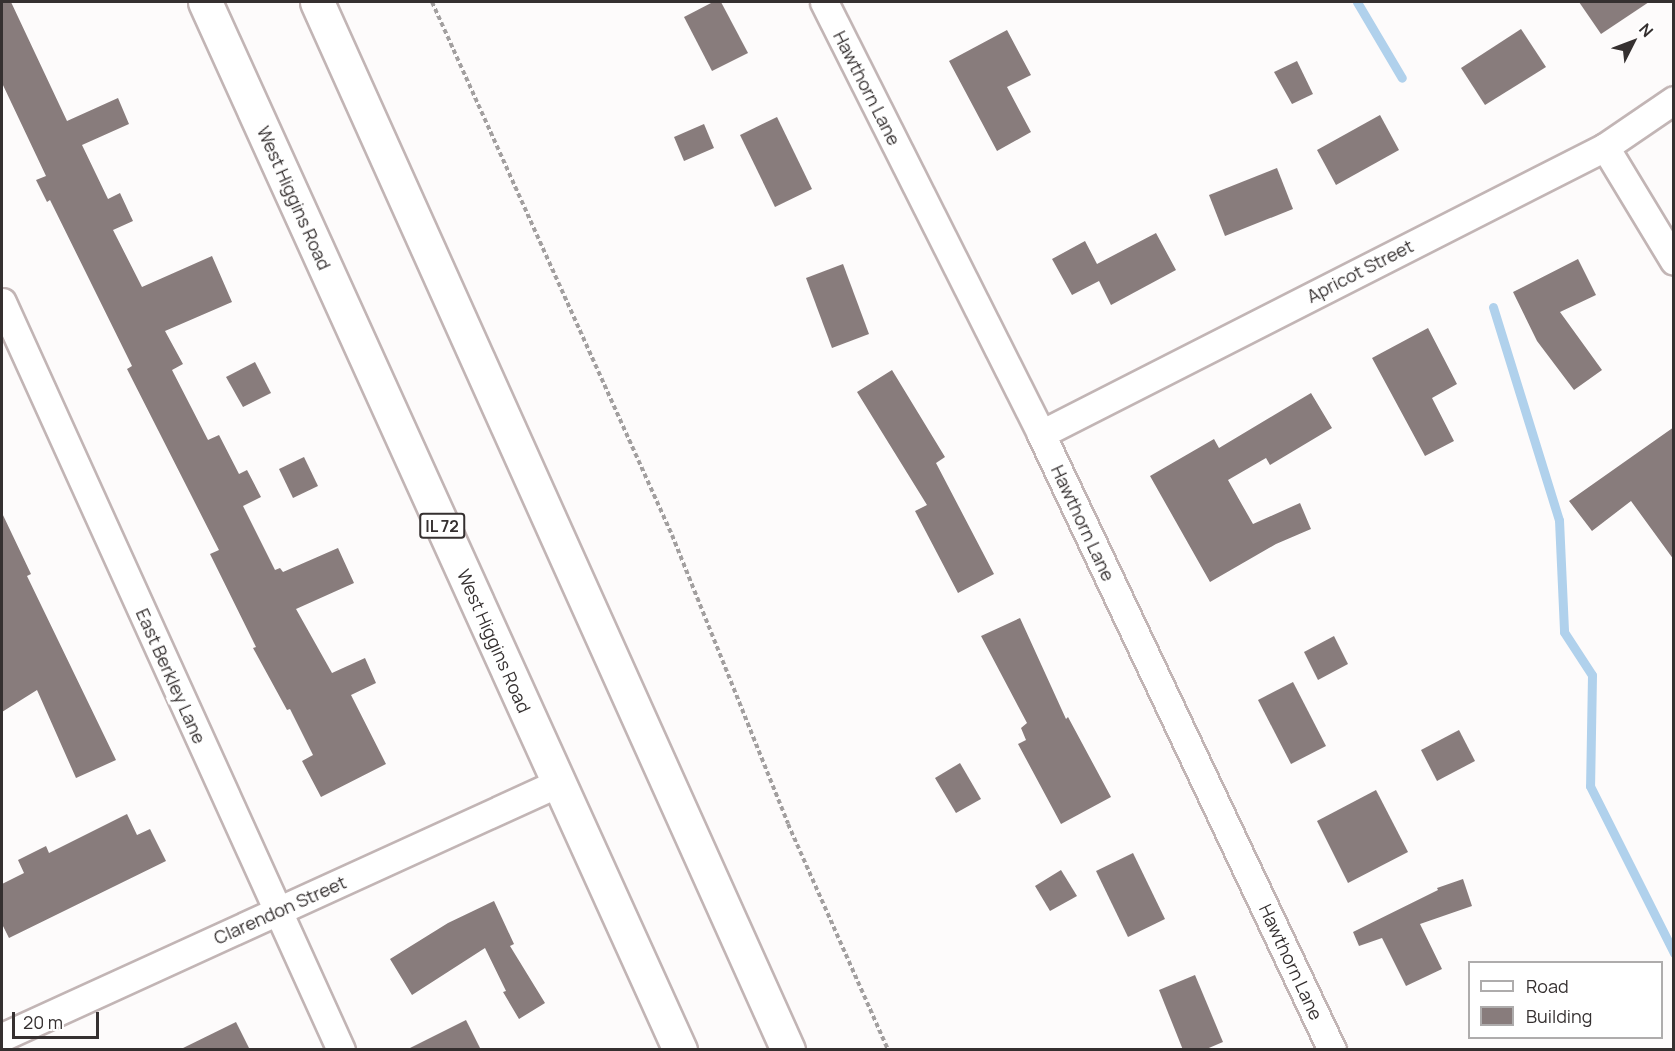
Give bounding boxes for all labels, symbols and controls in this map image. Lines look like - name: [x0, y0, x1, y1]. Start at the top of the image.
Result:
- north arrow: [1603, 12, 1663, 72]
- text: N: [1634, 18, 1658, 42]
- street label: Hawthorn Lane: [829, 27, 905, 149]
- street label: West Higgins Road: [253, 123, 335, 273]
- street label: Apricot Street: [1303, 235, 1417, 307]
- street label: Hawthorn Lane: [1047, 462, 1119, 584]
- road number: IL 72: [418, 513, 466, 539]
- street label: West Higgins Road: [453, 566, 535, 716]
- street label: East Berkley Lane: [132, 605, 210, 747]
- street label: Clarendon Street: [210, 871, 350, 949]
- street label: Hawthorn Lane: [1255, 901, 1327, 1023]
- legend: [1468, 961, 1663, 1039]
- text: Road: [1526, 974, 1569, 998]
- scale bar: [15, 1000, 102, 1038]
- text: Building: [1526, 1004, 1592, 1028]
- text: 20 m: [23, 1010, 63, 1034]

